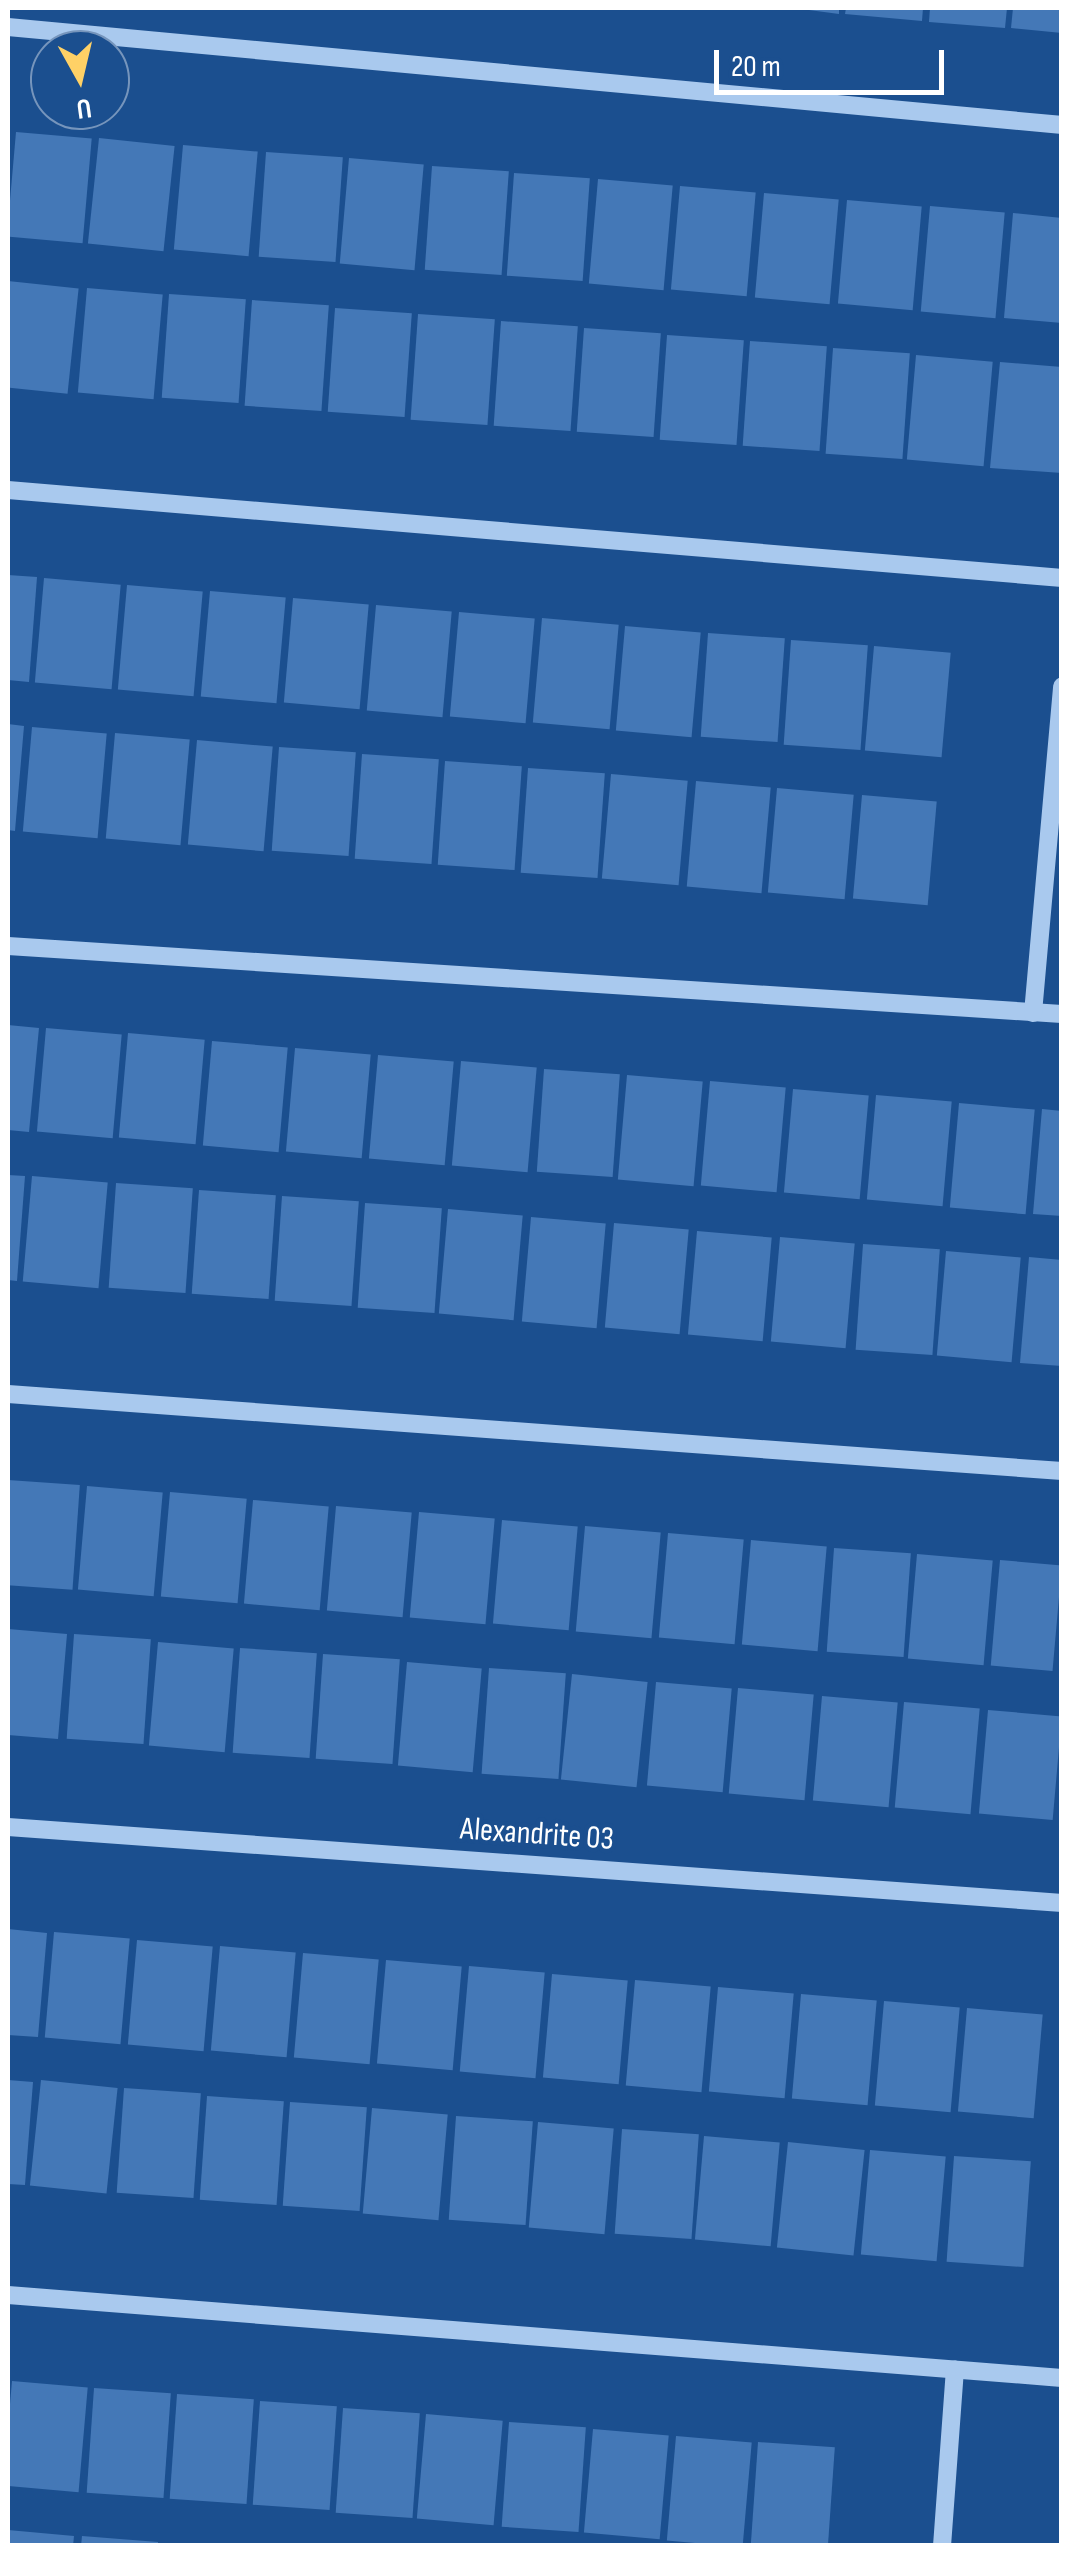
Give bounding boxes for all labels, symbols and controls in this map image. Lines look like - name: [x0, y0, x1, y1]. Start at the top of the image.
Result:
- north arrow: [30, 30, 130, 130]
- scale bar: [719, 30, 949, 92]
- text: 20 m: [731, 49, 781, 85]
- text: U: [74, 91, 93, 126]
- street label: Alexandrite 03: [459, 1810, 615, 1860]

